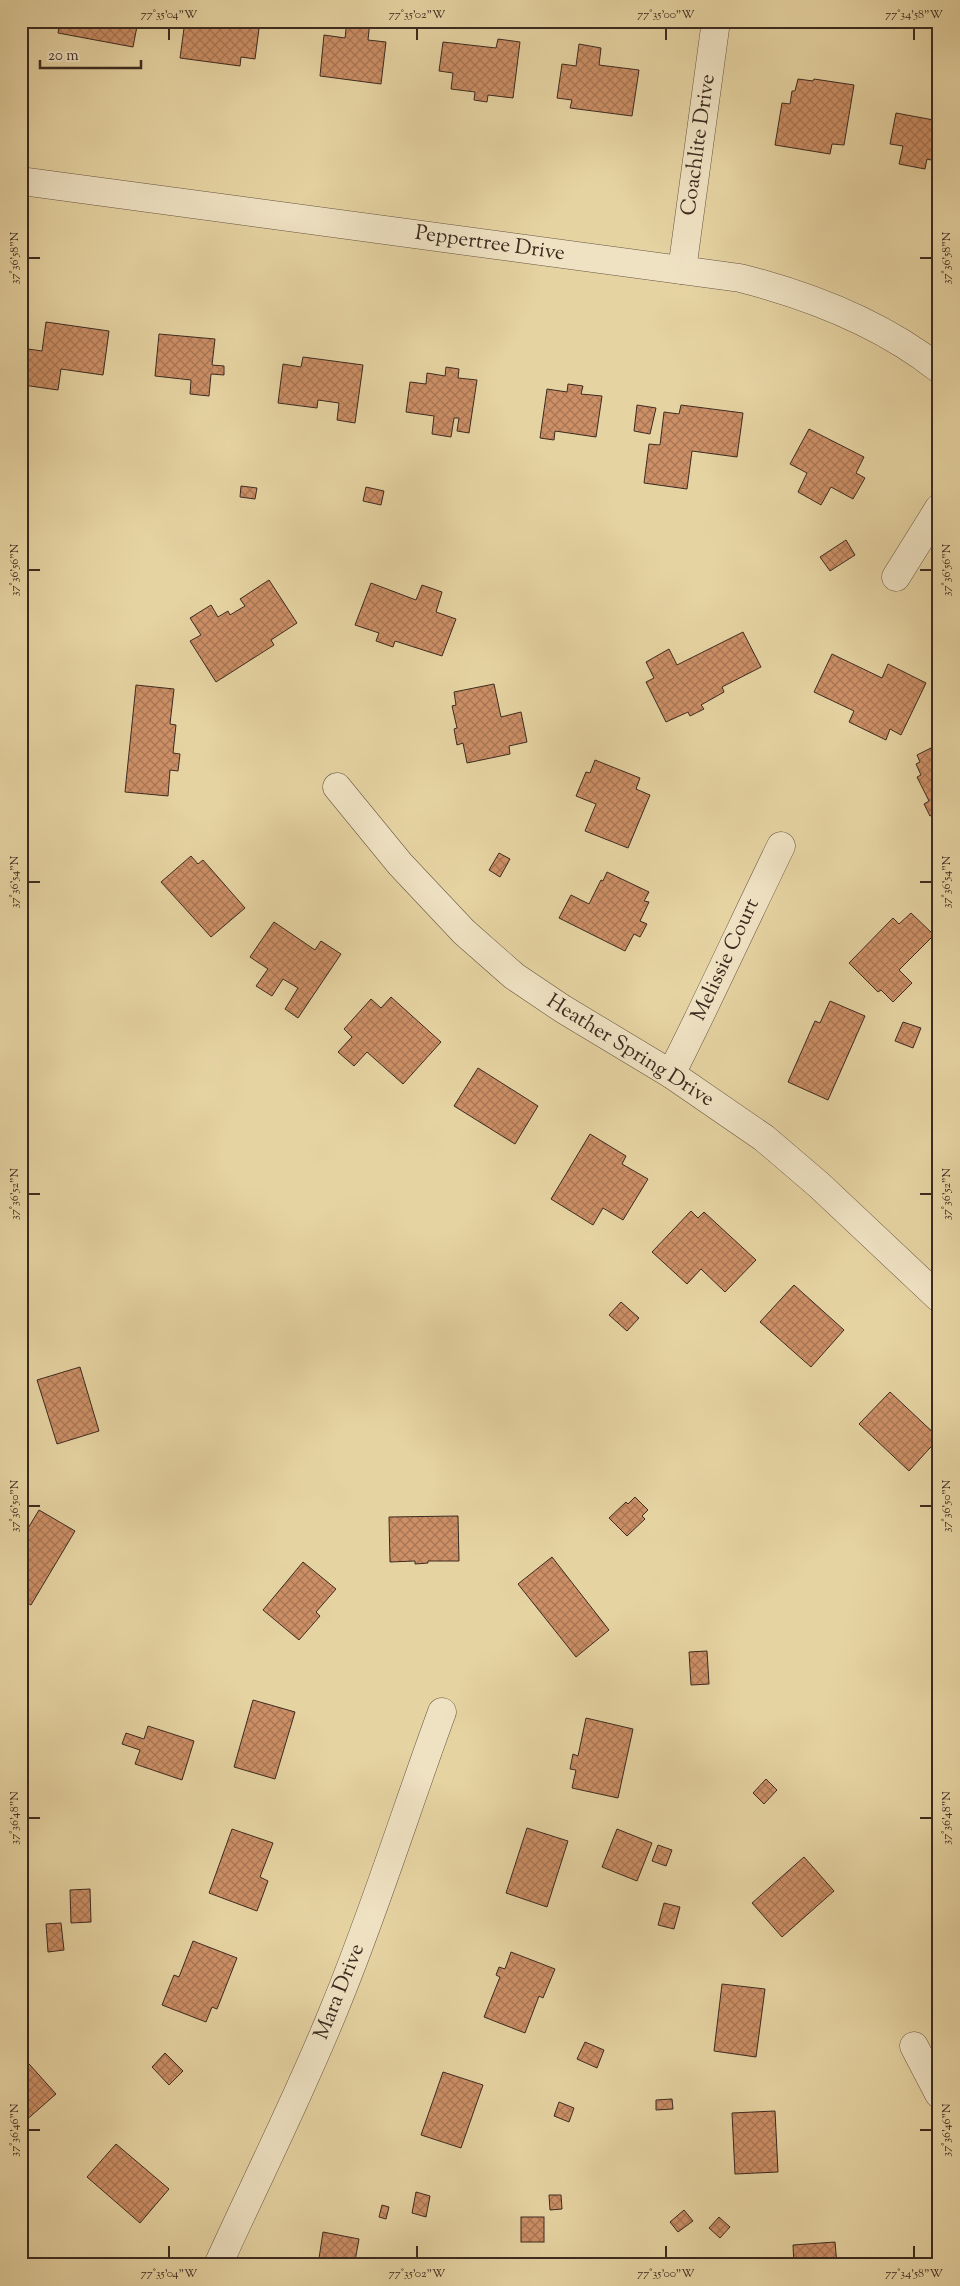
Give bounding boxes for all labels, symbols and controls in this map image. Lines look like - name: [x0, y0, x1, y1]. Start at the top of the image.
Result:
- text: 77°35'04"W: [141, 6, 198, 24]
- text: 77°35'02"W: [389, 6, 446, 24]
- text: 77°35'00"W: [637, 6, 695, 24]
- text: 77°34'58"W: [885, 6, 944, 24]
- scale bar: [40, 38, 141, 70]
- text: 20 m: [48, 46, 79, 67]
- street label: Coachlite Drive: [674, 72, 724, 218]
- street label: Peppertree Drive: [413, 219, 567, 269]
- text: 37°36'58"N: [6, 231, 24, 284]
- text: 37°36'58"N: [938, 231, 956, 284]
- text: 37°36'56"N: [6, 543, 24, 596]
- text: 37°36'56"N: [938, 543, 956, 596]
- text: 37°36'54"N: [6, 855, 24, 908]
- text: 37°36'54"N: [938, 855, 956, 908]
- street label: Melissie Court: [684, 894, 768, 1026]
- street label: Heather Spring Drive: [540, 987, 720, 1115]
- text: 37°36'52"N: [6, 1168, 24, 1220]
- text: 37°36'52"N: [938, 1168, 956, 1220]
- text: 37°36'50"N: [6, 1479, 24, 1532]
- text: 37°36'50"N: [938, 1479, 956, 1532]
- text: 37°36'48"N: [6, 1791, 24, 1845]
- text: 37°36'48"N: [938, 1791, 956, 1845]
- street label: Mara Drive: [307, 1939, 373, 2045]
- text: 37°36'46"N: [6, 2103, 24, 2157]
- text: 37°36'46"N: [938, 2103, 956, 2157]
- text: 77°35'04"W: [141, 2265, 198, 2283]
- text: 77°35'02"W: [389, 2265, 446, 2283]
- text: 77°35'00"W: [637, 2265, 695, 2283]
- text: 77°34'58"W: [885, 2265, 944, 2283]

